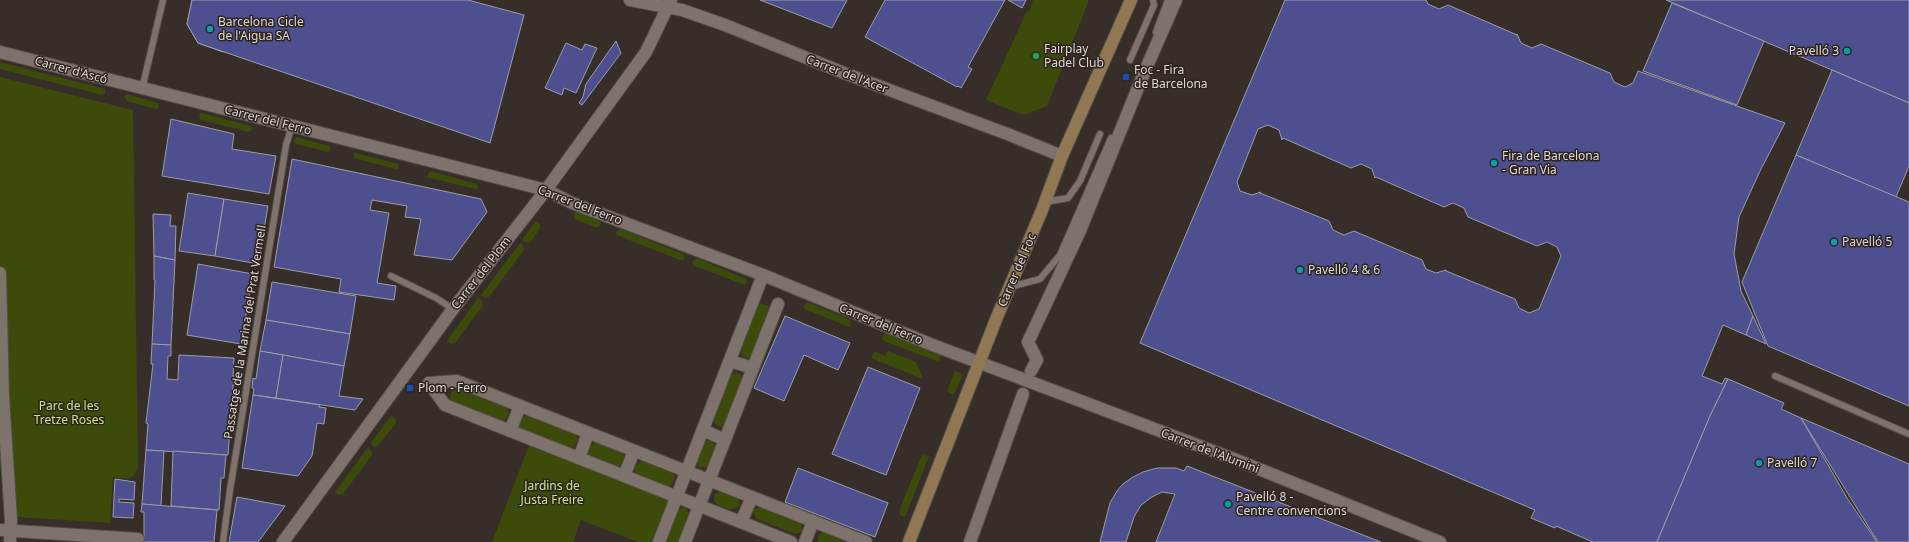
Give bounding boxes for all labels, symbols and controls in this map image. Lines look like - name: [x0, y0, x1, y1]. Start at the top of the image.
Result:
- place label: Barcelona Cicle de l'Aigua SA: [218, 13, 304, 44]
- marker: Barcelona Cicle de l'Aigua SA: [205, 24, 215, 34]
- place label: Fairplay Padel Club: [1044, 40, 1104, 71]
- place label: Pavelló 3: [1789, 42, 1839, 59]
- marker: Pavelló 3: [1842, 46, 1852, 56]
- street label: Carrer de l'Acer: [804, 50, 891, 97]
- marker: Fairplay Padel Club: [1031, 51, 1041, 61]
- street label: Carrer d'Ascó: [33, 52, 109, 87]
- place label: Foc - Fira de Barcelona: [1134, 61, 1208, 92]
- marker: Foc - Fira de Barcelona: [1121, 72, 1131, 82]
- street label: Carrer del Ferro: [223, 100, 313, 139]
- place label: Fira de Barcelona - Gran Via: [1502, 147, 1599, 178]
- marker: Fira de Barcelona - Gran Via: [1489, 158, 1499, 168]
- street label: Carrer del Ferro: [536, 181, 625, 228]
- street label: Passatge de la Marina del Prat Vermell: [219, 224, 270, 440]
- street label: Carrer del Foc: [993, 230, 1040, 309]
- street label: Carrer del Plom: [447, 233, 514, 313]
- place label: Pavelló 5: [1842, 233, 1892, 250]
- marker: Pavelló 5: [1829, 237, 1839, 247]
- place label: Pavelló 4 & 6: [1308, 261, 1380, 278]
- marker: Pavelló 4 & 6: [1295, 265, 1305, 275]
- street label: Carrer del Ferro: [837, 299, 926, 348]
- place label: Plom - Ferro: [418, 379, 487, 396]
- marker: Plom - Ferro: [405, 383, 415, 393]
- park label: Parc de les Tretze Roses: [34, 397, 104, 428]
- street label: Carrer de l'Alumini: [1159, 424, 1262, 477]
- place label: Pavelló 7: [1767, 454, 1817, 471]
- marker: Pavelló 7: [1754, 458, 1764, 468]
- park label: Jardins de Justa Freire: [520, 477, 584, 508]
- place label: Pavelló 8 - Centre convencions: [1236, 488, 1347, 519]
- marker: Pavelló 8 - Centre convencions: [1223, 499, 1233, 509]

